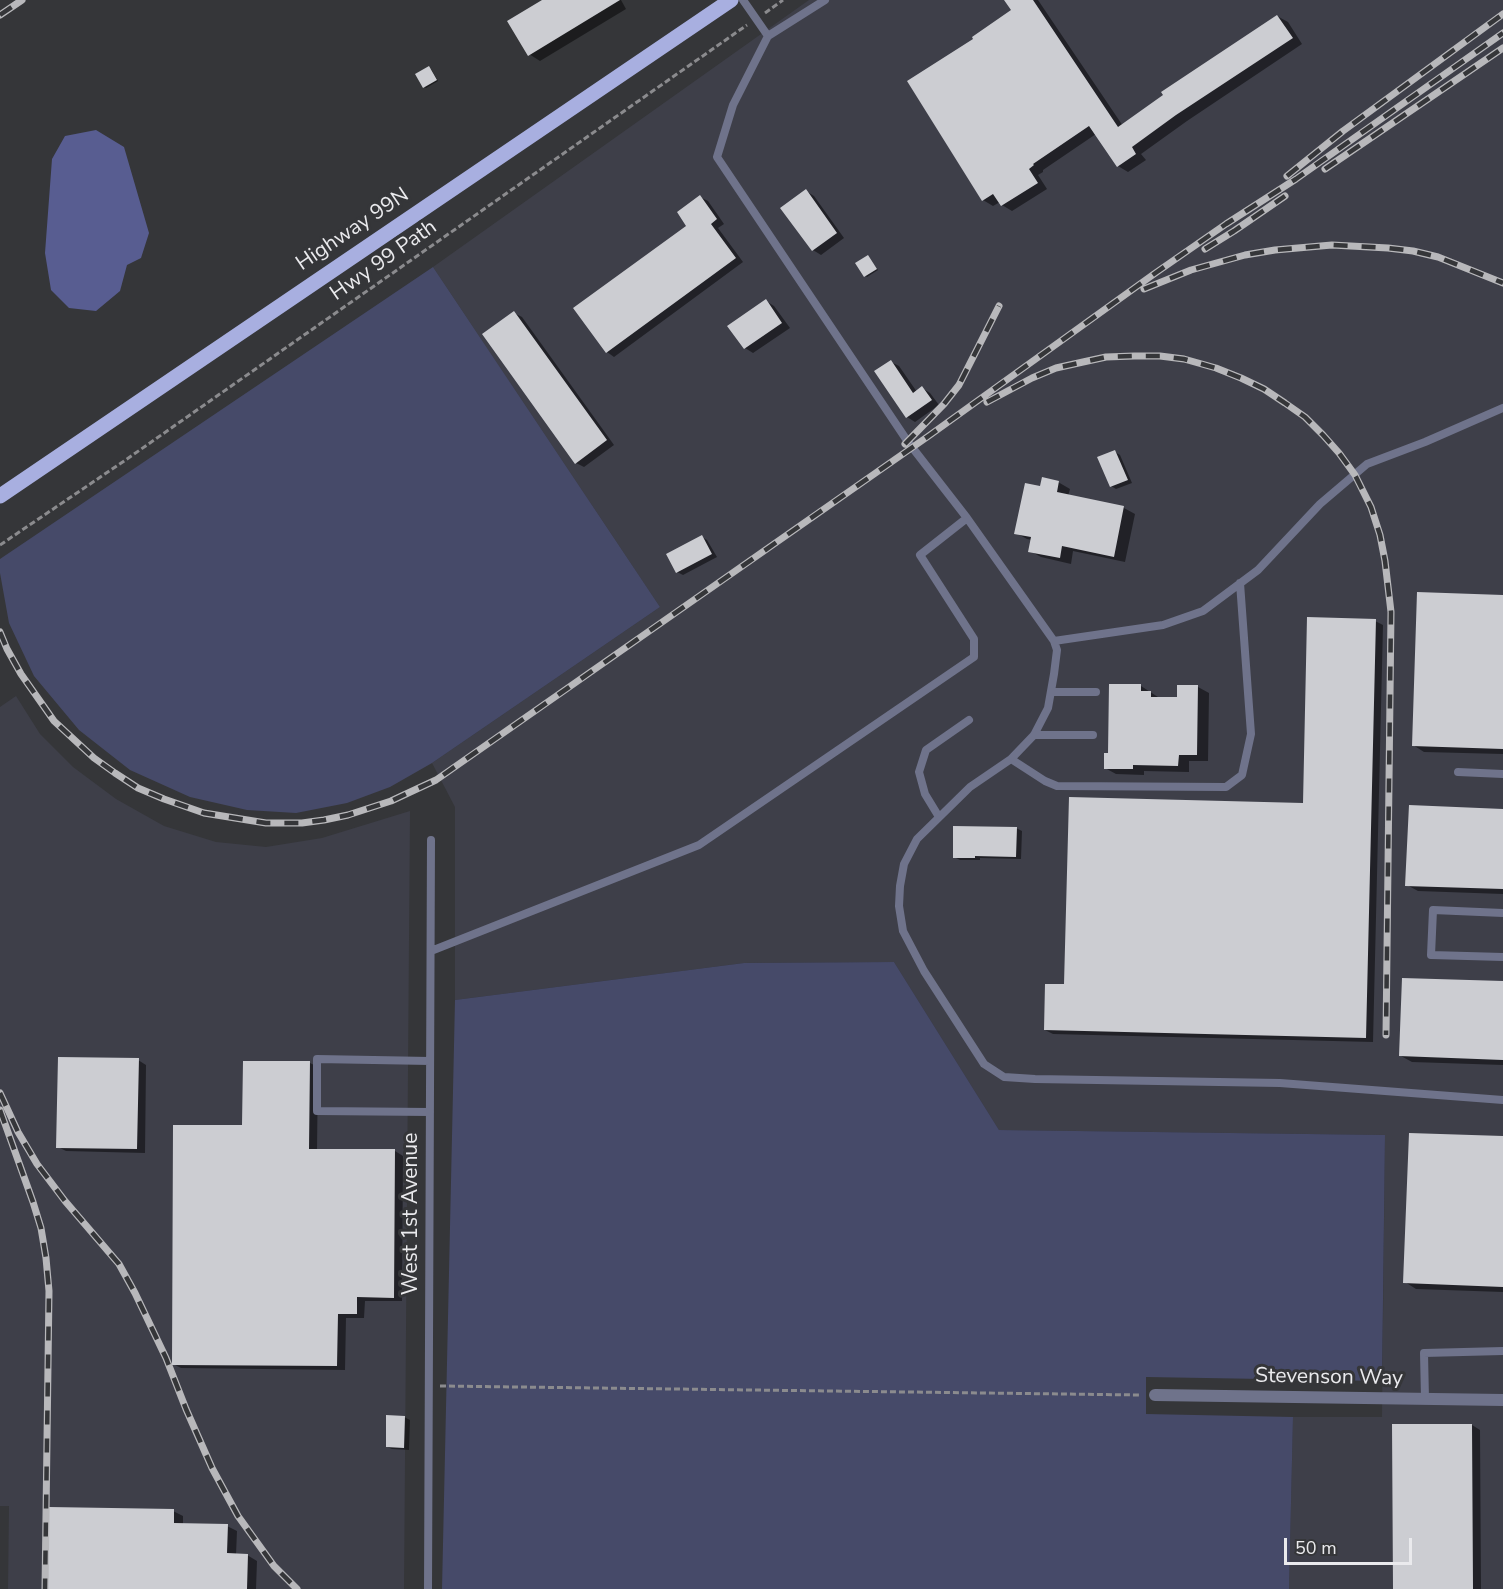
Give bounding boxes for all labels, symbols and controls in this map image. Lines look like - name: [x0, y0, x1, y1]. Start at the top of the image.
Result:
- street label: Highway 99N: [292, 183, 414, 277]
- street label: Hwy 99 Path: [326, 215, 442, 307]
- street label: West 1st Avenue: [399, 1133, 425, 1295]
- street label: Stevenson Way: [1255, 1364, 1403, 1392]
- scale bar: [1287, 1526, 1414, 1564]
- text: 50 m: [1295, 1536, 1337, 1560]

